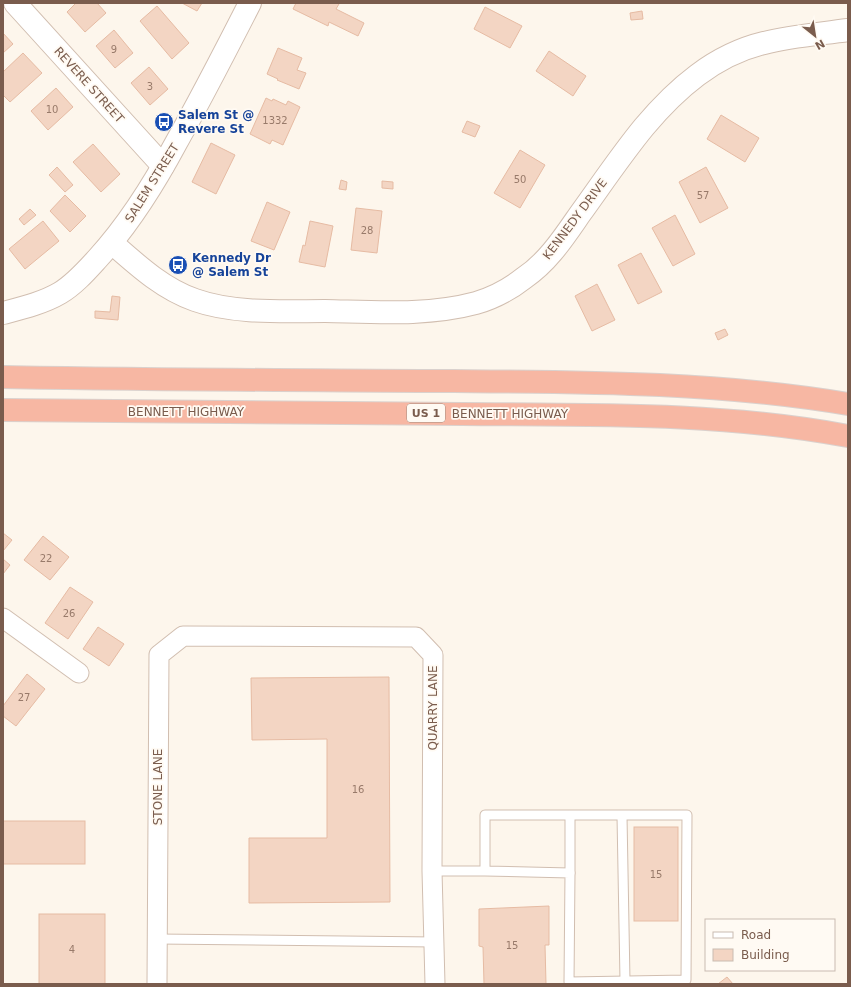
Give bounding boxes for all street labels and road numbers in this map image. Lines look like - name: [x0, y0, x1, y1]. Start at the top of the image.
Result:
- street label: REVERE STREET: [51, 44, 127, 126]
- street label: SALEM STREET: [122, 140, 182, 225]
- street label: KENNEDY DRIVE: [540, 176, 610, 262]
- road number: US 1: [407, 404, 445, 422]
- street label: BENNETT HIGHWAY: [128, 405, 245, 419]
- street label: BENNETT HIGHWAY: [452, 407, 569, 421]
- street label: QUARRY LANE: [426, 665, 440, 751]
- street label: STONE LANE: [151, 749, 165, 825]

